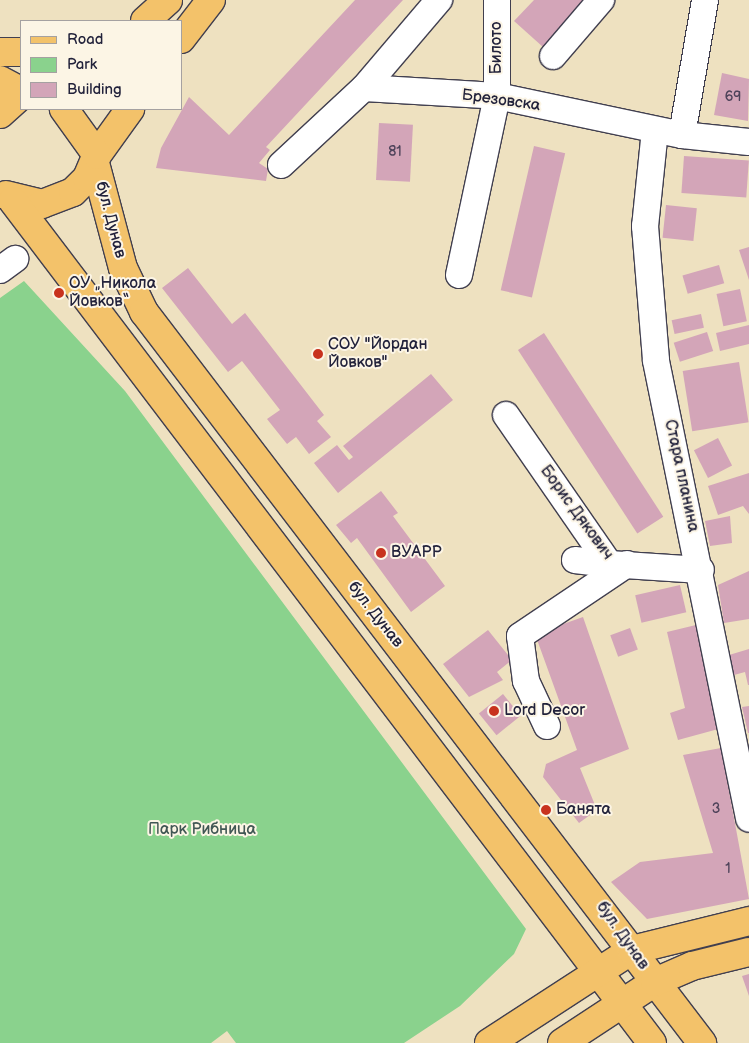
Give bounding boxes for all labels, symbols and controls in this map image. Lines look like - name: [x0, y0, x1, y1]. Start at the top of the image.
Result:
- legend: [20, 20, 182, 110]
- street label: Билото: [487, 22, 507, 74]
- text: Road: [67, 30, 103, 49]
- text: Park: [67, 55, 97, 74]
- text: Building: [67, 80, 122, 99]
- street label: Брезовска: [461, 86, 541, 116]
- house number: 69: [725, 89, 741, 105]
- house number: 81: [388, 144, 402, 160]
- street label: бул. Дунав: [91, 180, 129, 260]
- place label: ОУ „Никола Йовков“: [69, 274, 156, 312]
- marker: ОУ „Никола Йовков“: [53, 287, 65, 299]
- place label: СОУ "Йордан Йовков": [328, 335, 428, 373]
- marker: СОУ "Йордан Йовков": [312, 348, 324, 360]
- street label: Стара планина: [660, 418, 702, 534]
- street label: Борис Дякович: [535, 462, 617, 564]
- place label: ВУАРР: [391, 543, 442, 563]
- marker: ВУАРР: [375, 547, 387, 559]
- street label: бул. Дунав: [343, 578, 407, 652]
- place label: Lord Decor: [504, 701, 585, 721]
- marker: Lord Decor: [488, 705, 500, 717]
- place label: Банята: [556, 800, 611, 820]
- house number: 3: [712, 801, 720, 817]
- marker: Банята: [540, 804, 552, 816]
- park label: Парк Рибница: [148, 820, 256, 840]
- house number: 1: [725, 861, 731, 877]
- street label: бул. Дунав: [592, 898, 652, 974]

